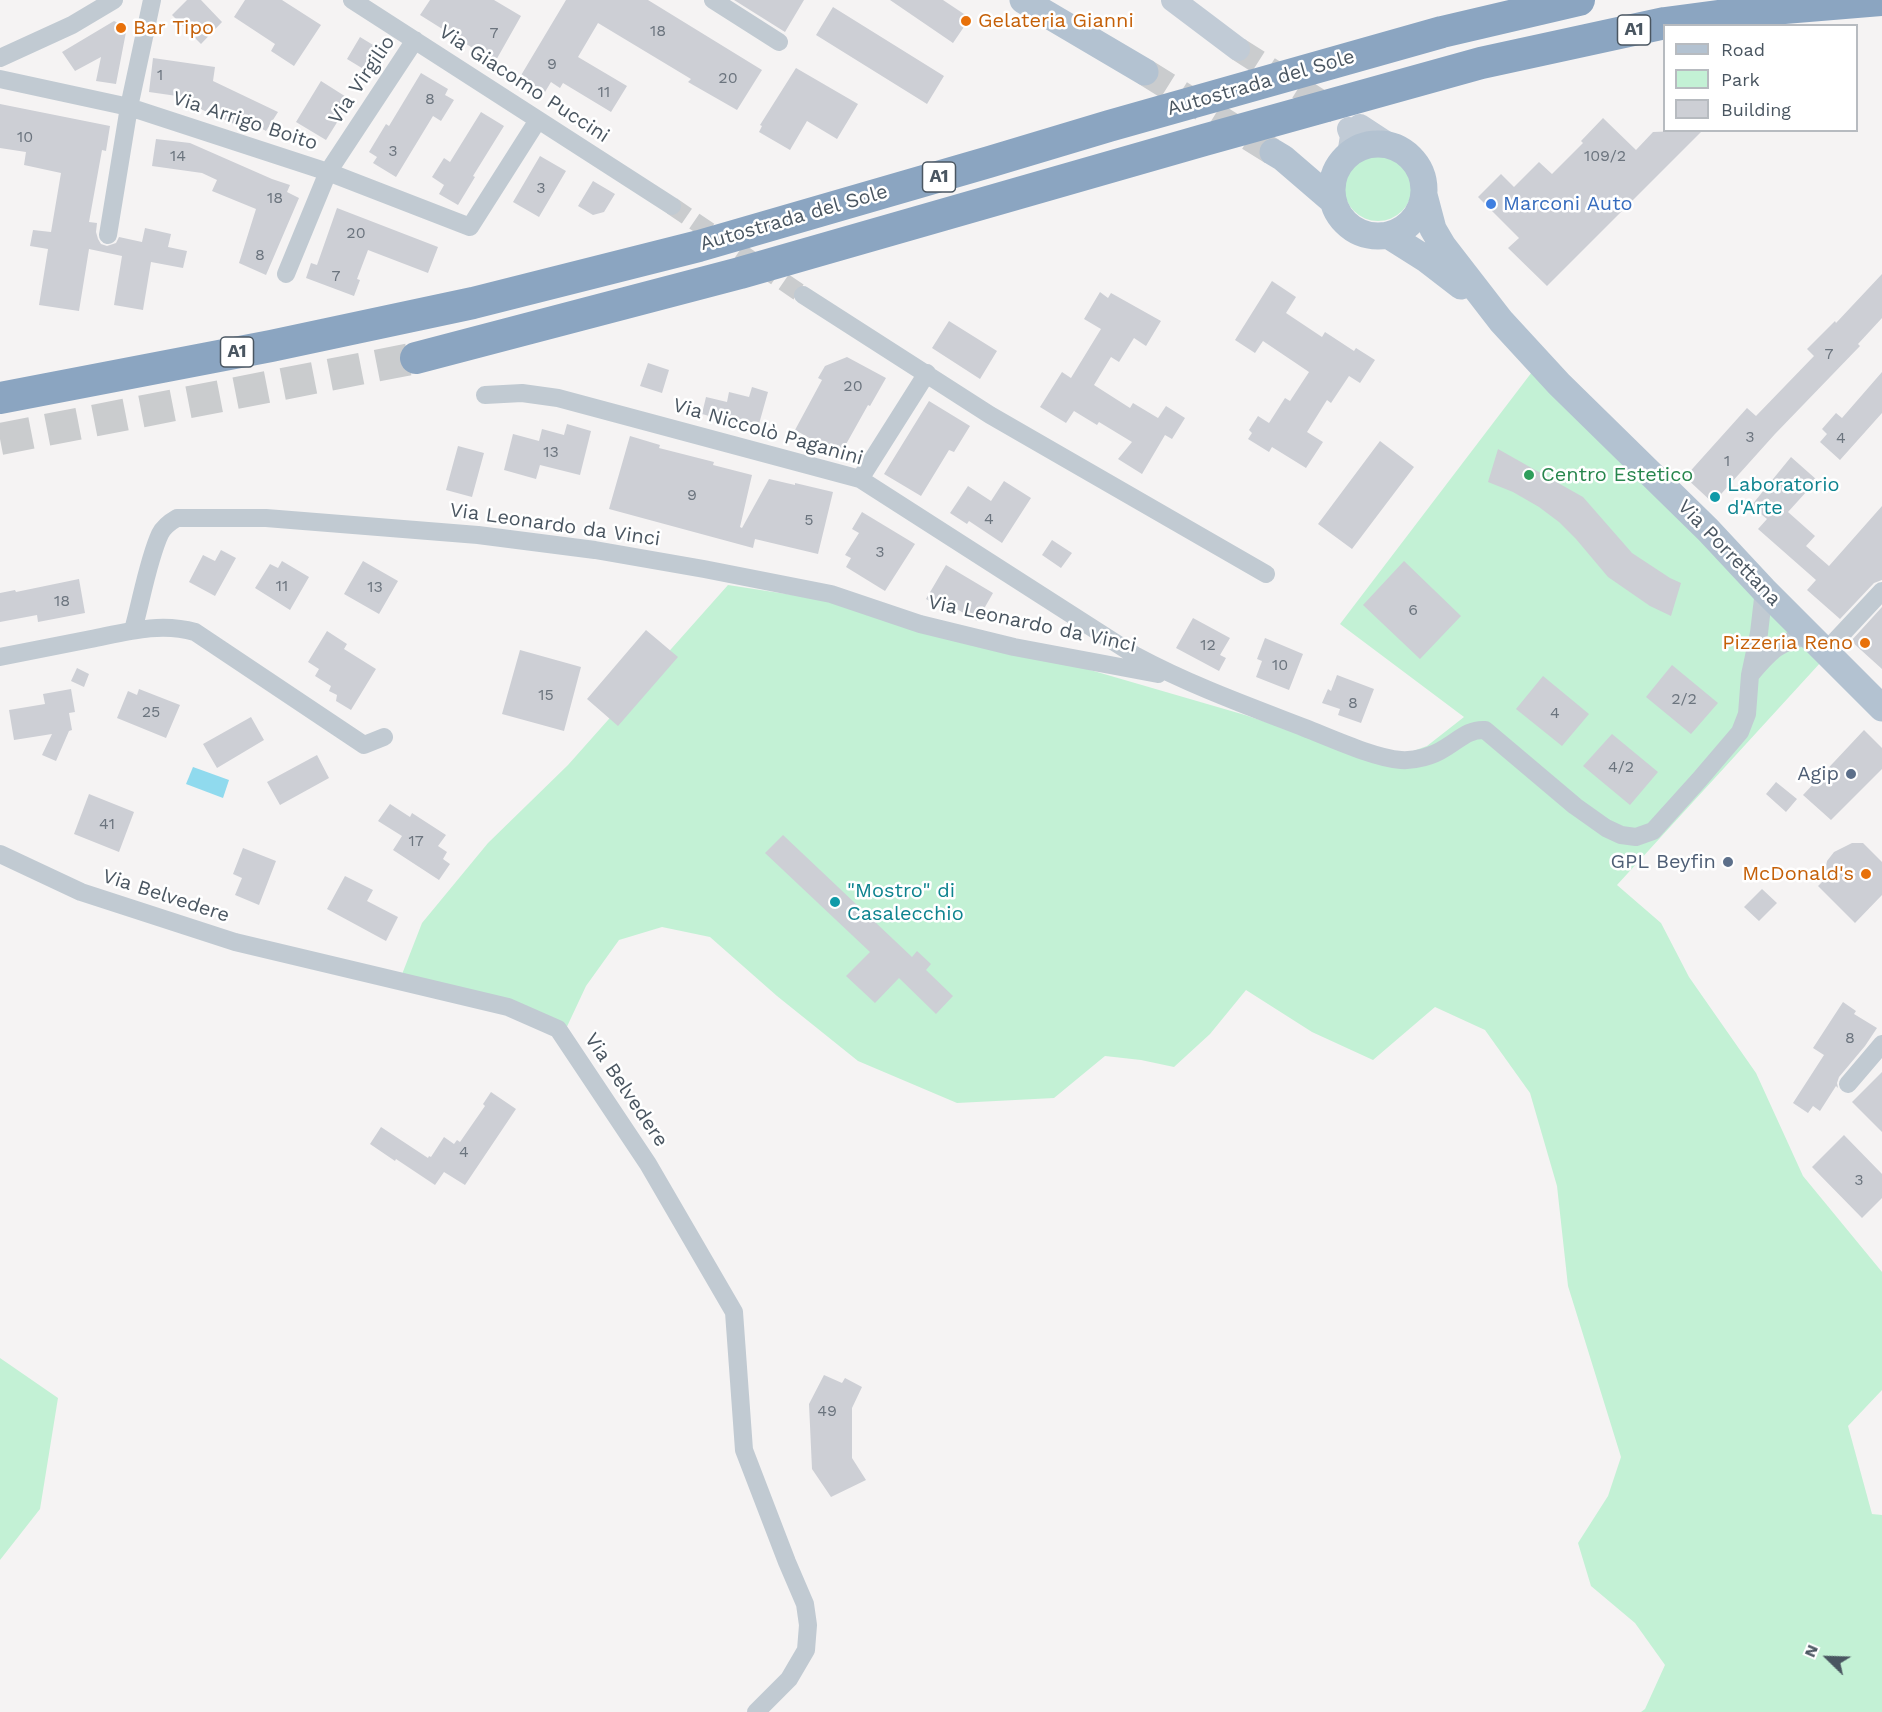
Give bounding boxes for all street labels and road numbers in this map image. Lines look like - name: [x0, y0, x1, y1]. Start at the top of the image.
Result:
- road number: A1: [1618, 15, 1650, 45]
- street label: Via Giacomo Puccini: [434, 20, 614, 148]
- street label: Via Virgilio: [324, 31, 400, 129]
- street label: Autostrada del Sole: [1164, 45, 1358, 121]
- street label: Via Arrigo Boito: [169, 86, 321, 156]
- road number: A1: [922, 162, 956, 192]
- street label: Autostrada del Sole: [697, 180, 891, 256]
- road number: A1: [220, 337, 254, 367]
- street label: Via Niccolò Paganini: [670, 393, 866, 471]
- street label: Via Porrettana: [1672, 495, 1786, 611]
- street label: Via Leonardo da Vinci: [448, 498, 662, 552]
- street label: Via Leonardo da Vinci: [926, 590, 1138, 658]
- street label: Via Belvedere: [99, 864, 233, 928]
- street label: Via Belvedere: [579, 1029, 673, 1151]

